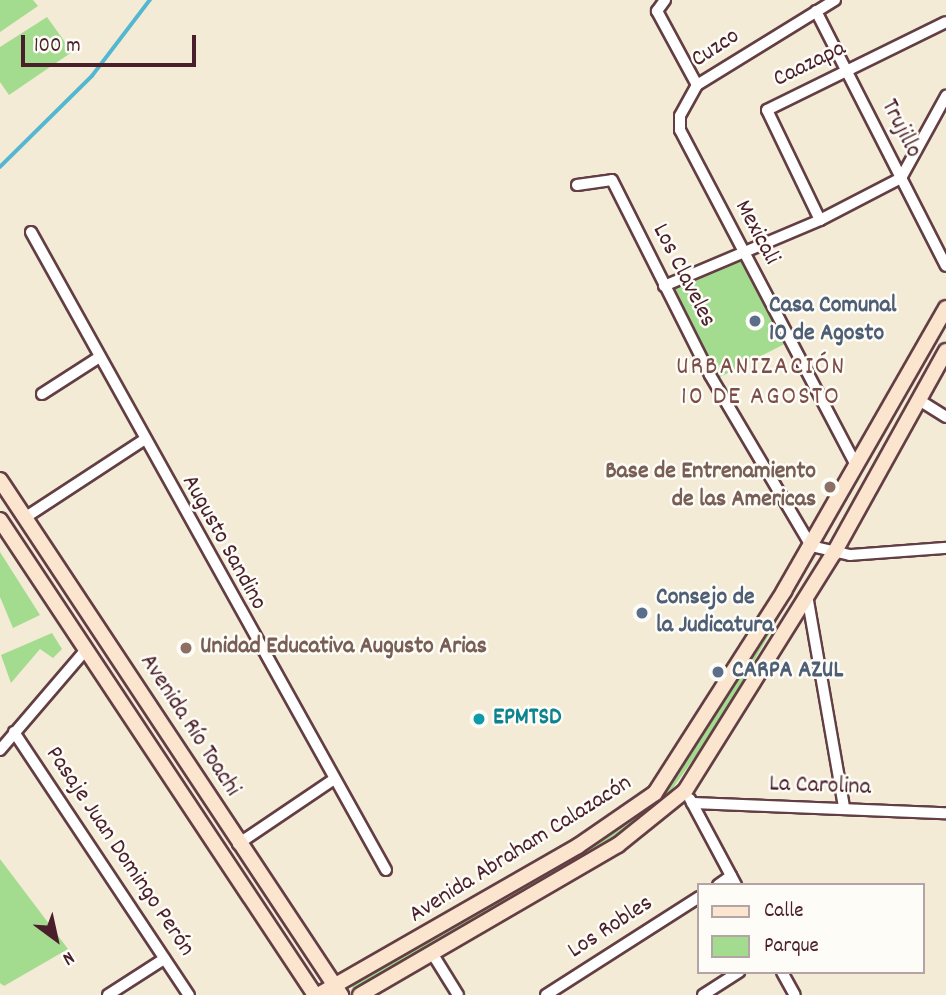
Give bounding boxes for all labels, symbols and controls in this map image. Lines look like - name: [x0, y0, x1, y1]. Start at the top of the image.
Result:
- scale bar: [24, 21, 200, 65]
- street label: Cuzco: [686, 23, 746, 75]
- text: 100 m: [34, 32, 81, 62]
- street label: Caazapa: [769, 35, 851, 95]
- street label: Trujillo: [873, 95, 927, 163]
- street label: Mexicali: [727, 196, 785, 270]
- street label: Los Claveles: [645, 220, 721, 332]
- place label: Casa Comunal 10 de Agosto: [769, 293, 896, 349]
- marker: Casa Comunal 10 de Agosto: [747, 313, 763, 329]
- district label: URBANIZACIÓN 10 DE AGOSTO: [677, 352, 845, 414]
- place label: Base de Entrenamiento de las Americas: [605, 459, 816, 515]
- street label: Augusto Sandino: [174, 471, 272, 615]
- marker: Base de Entrenamiento de las Americas: [822, 479, 838, 495]
- place label: Consejo de la Judicatura: [656, 585, 773, 641]
- marker: Consejo de la Judicatura: [634, 605, 650, 621]
- place label: Unidad Educativa Augusto Arias: [200, 634, 487, 662]
- marker: Unidad Educativa Augusto Arias: [178, 640, 194, 656]
- street label: Avenida Río Toachi: [132, 649, 246, 803]
- place label: CARPA AZUL: [732, 658, 843, 686]
- marker: CARPA AZUL: [710, 664, 726, 680]
- place label: EPMTSD: [493, 705, 561, 733]
- marker: EPMTSD: [471, 711, 487, 727]
- street label: Pasaje Juan Domingo Perón: [38, 742, 200, 962]
- street label: Avenida Abraham Calazacón: [404, 770, 638, 930]
- street label: La Carolina: [769, 771, 871, 803]
- legend: [698, 883, 925, 974]
- street label: Los Robles: [563, 890, 659, 966]
- text: Calle: [764, 897, 803, 927]
- north arrow: [21, 904, 91, 974]
- text: Parque: [764, 932, 819, 962]
- text: N: [56, 943, 79, 971]

